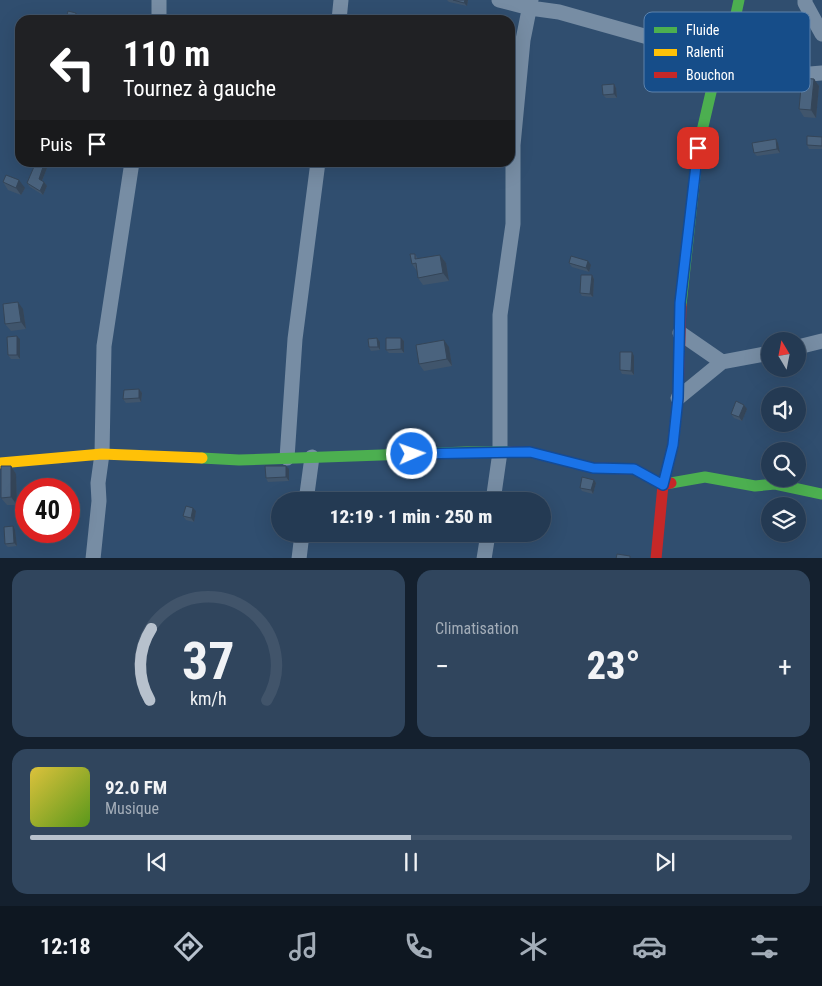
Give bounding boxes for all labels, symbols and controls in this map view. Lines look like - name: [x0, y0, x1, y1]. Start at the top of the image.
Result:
- legend: [644, 12, 810, 92]
- text: Fluide: [686, 22, 720, 38]
- text: 110 m: [123, 34, 210, 75]
- icon: left: [40, 35, 105, 100]
- text: Ralenti: [686, 44, 724, 60]
- text: Bouchon: [686, 67, 734, 83]
- text: Tournez à gauche: [123, 76, 276, 101]
- pin: [677, 127, 719, 169]
- icon: arrive: [83, 130, 111, 158]
- text: Puis: [40, 133, 73, 156]
- icon: arrive: [684, 134, 712, 162]
- north arrow: [761, 332, 806, 378]
- map controls: [761, 332, 806, 542]
- button: sound: [761, 387, 806, 432]
- position arrow: [385, 427, 437, 479]
- button: search: [761, 442, 806, 487]
- speed limit sign: 40: [15, 478, 80, 543]
- button: layers: [761, 497, 806, 542]
- text: 12:19 · 1 min · 250 m: [330, 505, 492, 528]
- text: Climatisation: [435, 619, 519, 638]
- text: 37: [182, 631, 235, 692]
- text: 23°: [587, 644, 640, 688]
- text: −: [435, 650, 449, 683]
- text: +: [778, 650, 792, 683]
- text: km/h: [190, 688, 227, 709]
- text: 92.0 FM: [105, 776, 167, 799]
- text: Musique: [105, 799, 159, 818]
- icon: previous: [143, 848, 171, 876]
- icon: pause: [397, 848, 425, 876]
- icon: next: [651, 848, 679, 876]
- icon: directions: [171, 929, 206, 964]
- icon: music: [286, 929, 321, 964]
- icon: phone: [401, 929, 436, 964]
- icon: climate: [516, 929, 551, 964]
- icon: car: [632, 929, 667, 964]
- icon: filters: [747, 929, 782, 964]
- text: 12:18: [40, 934, 91, 959]

